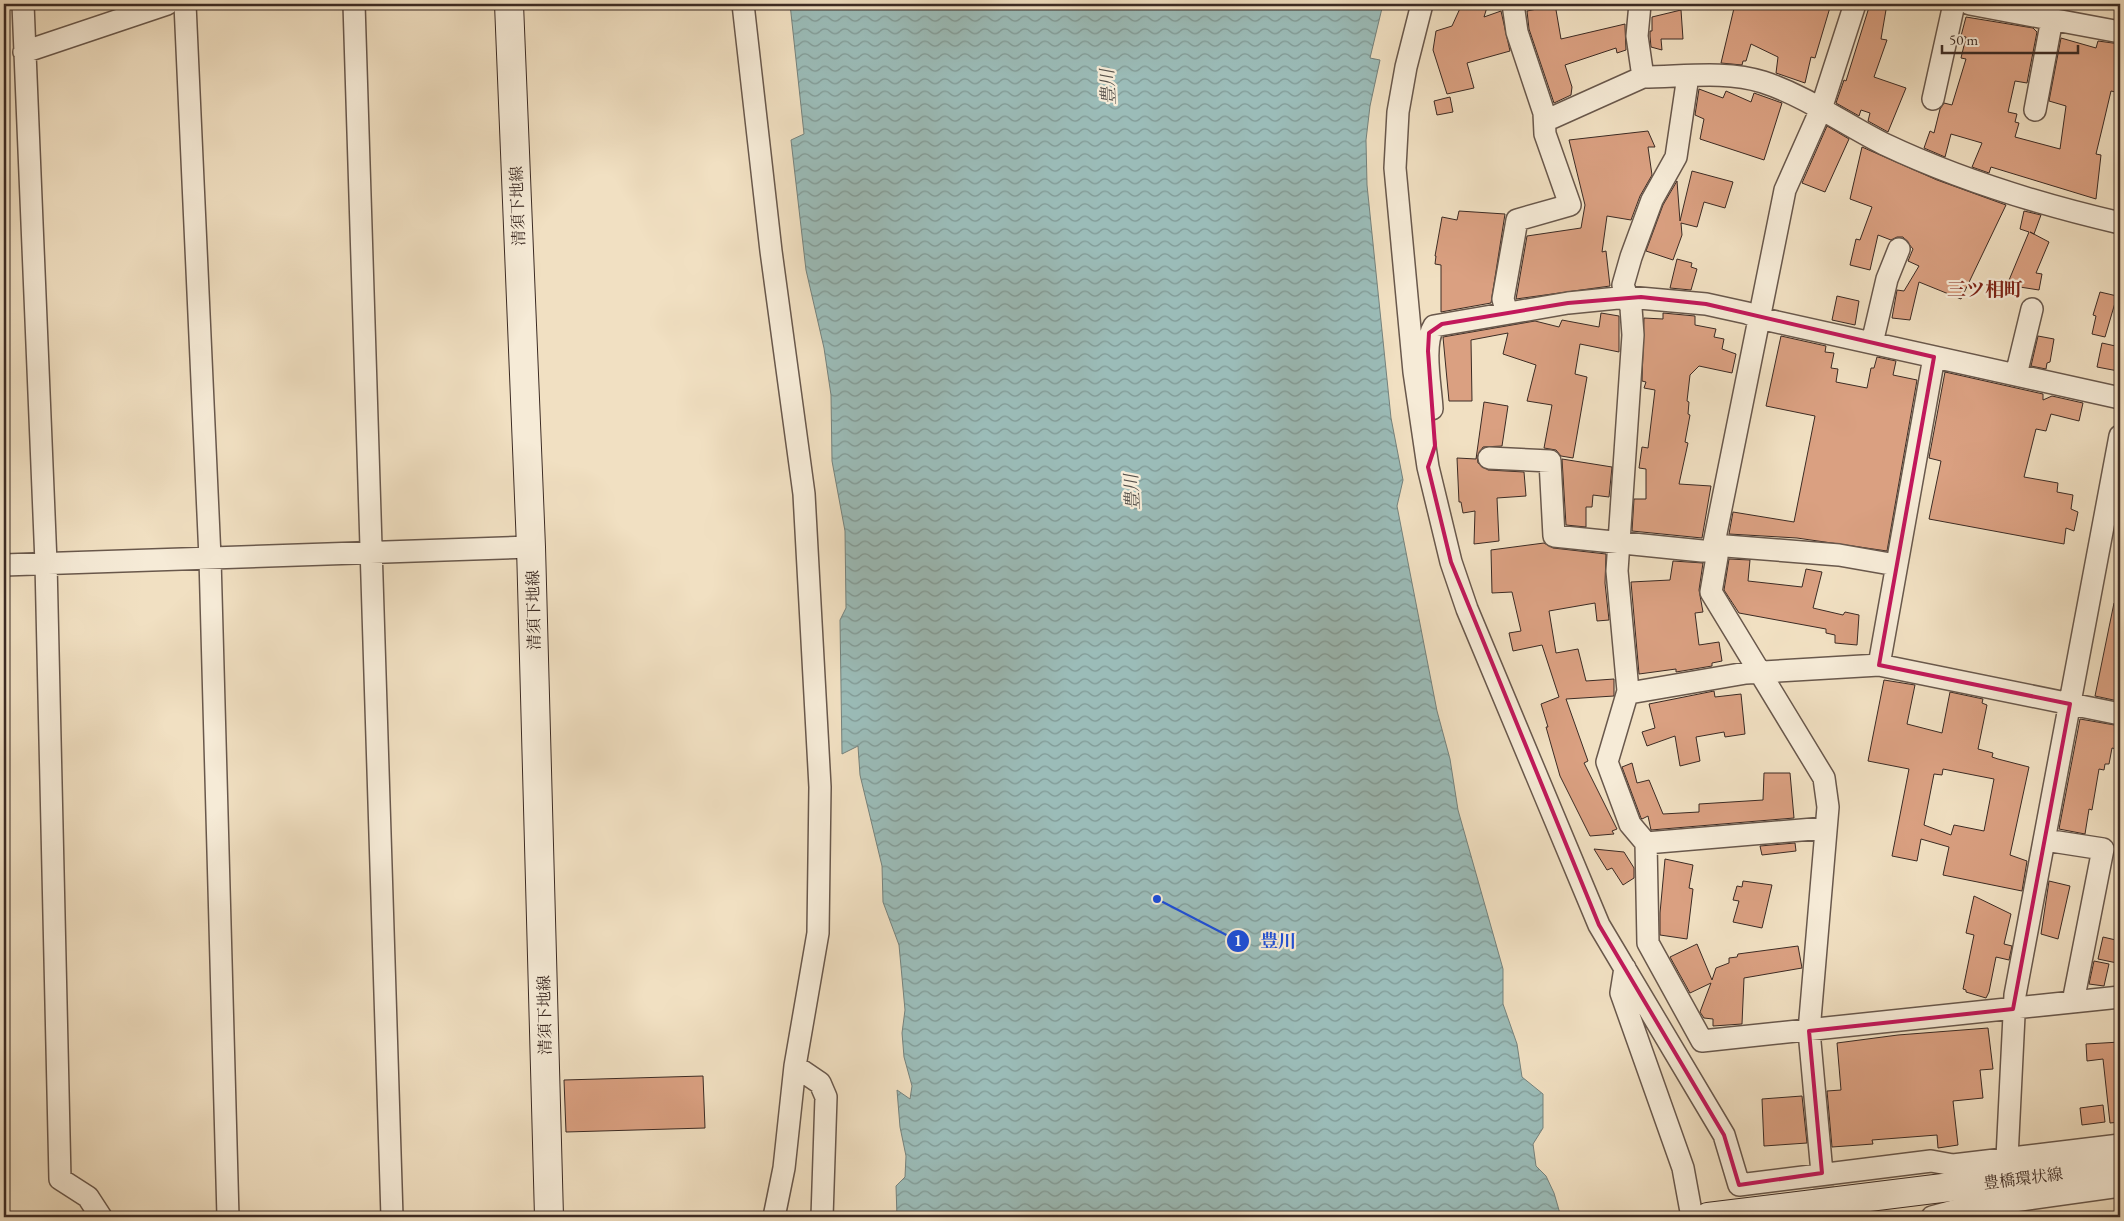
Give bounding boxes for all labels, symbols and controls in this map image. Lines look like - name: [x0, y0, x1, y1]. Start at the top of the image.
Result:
- scale bar: [1942, 22, 2078, 54]
- text: 50 m: [1949, 30, 1978, 49]
- water label: 豊川: [1095, 66, 1120, 106]
- street label: 清須下地線: [506, 166, 529, 246]
- district label: 三ツ相町: [1947, 277, 2023, 302]
- water label: 豊川: [1119, 471, 1144, 511]
- street label: 清須下地線: [522, 570, 545, 650]
- callout: 豊川: [1225, 925, 1306, 958]
- text: 豊川: [1260, 929, 1296, 952]
- text: 1: [1234, 931, 1242, 950]
- street label: 清須下地線: [533, 975, 556, 1055]
- street label: 豊橋環状線: [1982, 1163, 2064, 1194]

